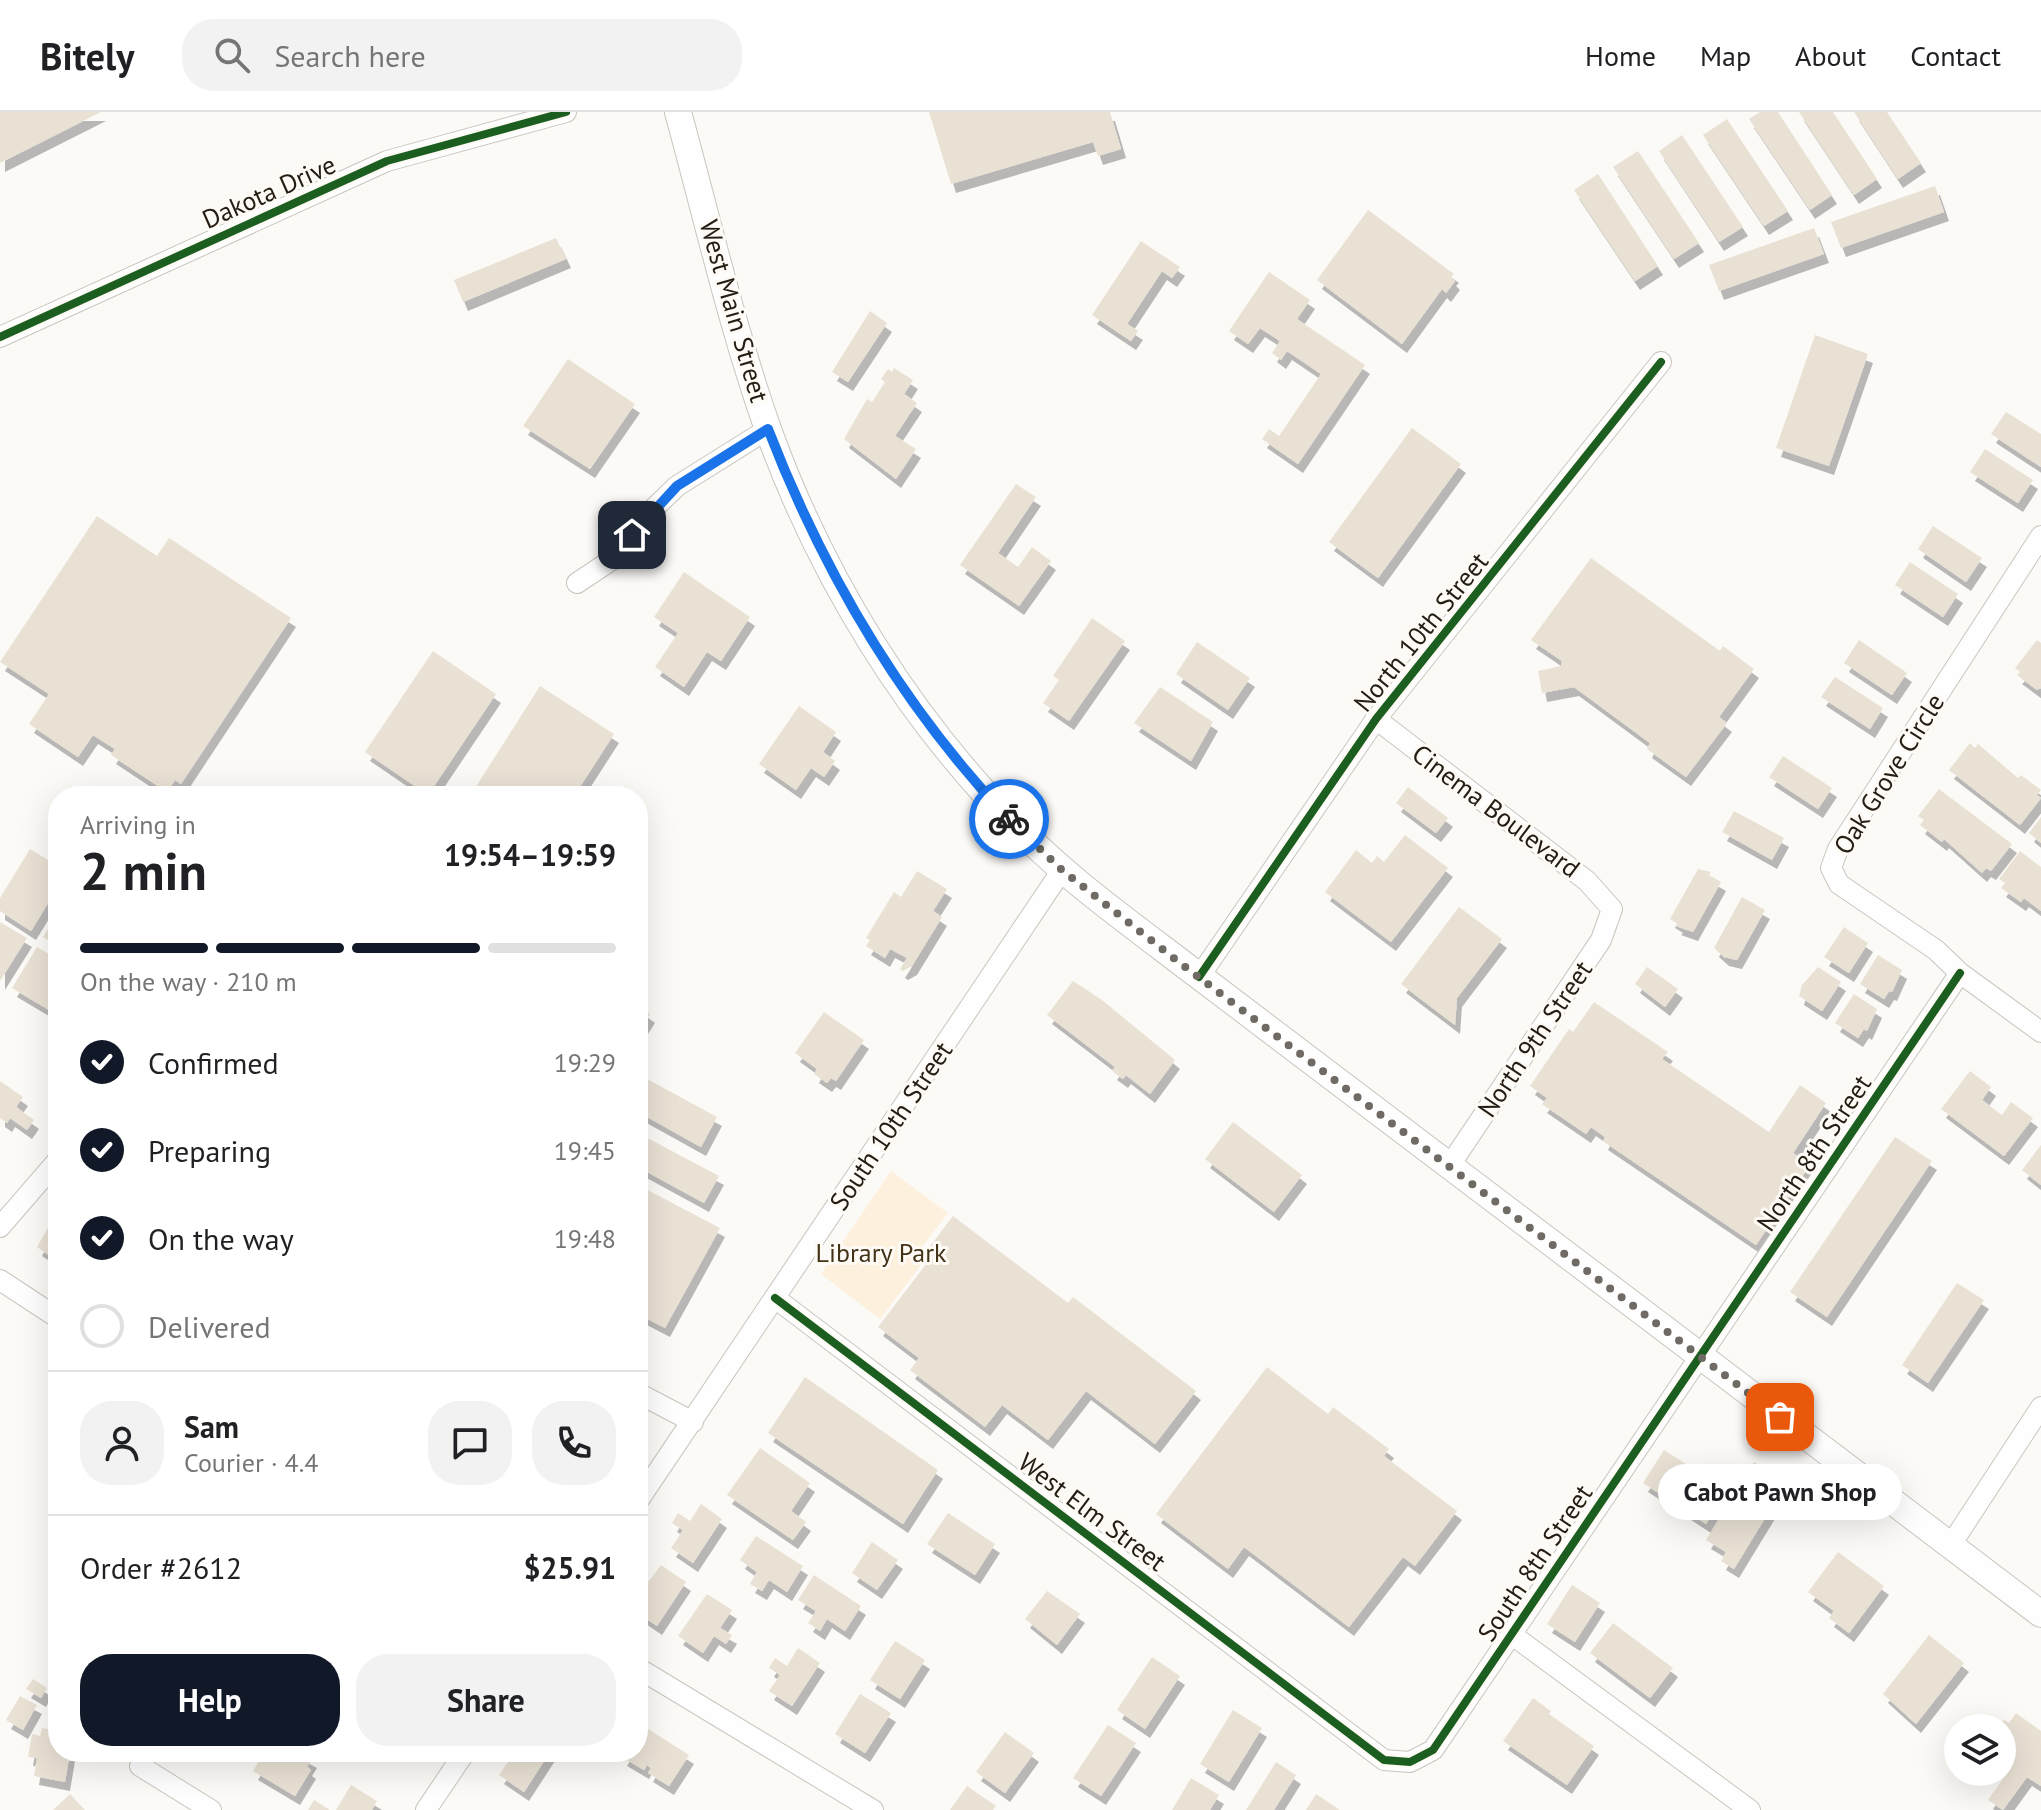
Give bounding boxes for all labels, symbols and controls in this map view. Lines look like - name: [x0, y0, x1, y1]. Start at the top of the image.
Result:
- search box: [182, 19, 742, 91]
- text: Bitely: [40, 31, 134, 80]
- icon: search: [210, 33, 254, 77]
- text: Search here: [274, 36, 426, 75]
- text: Home: [1585, 37, 1656, 74]
- text: Map: [1700, 37, 1751, 74]
- text: About: [1795, 37, 1866, 74]
- text: Contact: [1910, 37, 2001, 74]
- street label: Dakota Drive: [197, 147, 341, 236]
- street label: West Main Street: [693, 216, 776, 406]
- pin: [598, 501, 666, 569]
- icon: home: [610, 513, 654, 557]
- street label: North 10th Street: [1346, 545, 1495, 718]
- street label: Oak Grove Circle: [1826, 687, 1951, 860]
- street label: Cinema Boulevard: [1406, 737, 1587, 885]
- courier: [969, 779, 1049, 859]
- icon: bike: [987, 797, 1031, 841]
- text: Arriving in: [80, 808, 196, 841]
- text: 19:54–19:59: [444, 835, 616, 874]
- text: 2 min: [80, 837, 207, 904]
- street label: North 9th Street: [1470, 954, 1599, 1123]
- text: On the way · 210 m: [80, 965, 297, 998]
- street label: South 10th Street: [822, 1035, 959, 1216]
- icon: check: [80, 1040, 124, 1084]
- text: Confirmed: [148, 1043, 279, 1082]
- text: 19:29: [554, 1046, 616, 1079]
- street label: North 8th Street: [1749, 1068, 1878, 1237]
- icon: check: [80, 1128, 124, 1172]
- text: Preparing: [148, 1131, 271, 1170]
- text: 19:45: [554, 1134, 616, 1167]
- icon: check: [80, 1216, 124, 1260]
- text: On the way: [148, 1219, 294, 1258]
- text: 19:48: [554, 1222, 616, 1255]
- park label: Library Park: [816, 1236, 947, 1269]
- text: Delivered: [148, 1307, 271, 1346]
- pin: [1746, 1383, 1814, 1451]
- icon: bag: [1758, 1395, 1802, 1439]
- button: person: [80, 1401, 164, 1485]
- button: chat: [428, 1401, 512, 1485]
- button: phone: [532, 1401, 616, 1485]
- text: Sam: [184, 1407, 239, 1446]
- street label: West Elm Street: [1012, 1445, 1173, 1578]
- text: Courier · 4.4: [184, 1446, 318, 1479]
- callout: Cabot Pawn Shop: [1658, 1465, 1902, 1521]
- text: Cabot Pawn Shop: [1683, 1475, 1877, 1508]
- street label: South 8th Street: [1470, 1478, 1599, 1648]
- text: Order #2612: [80, 1548, 242, 1587]
- text: $25.91: [524, 1548, 616, 1587]
- button: Help: [80, 1654, 340, 1746]
- button: Share: [356, 1654, 616, 1746]
- map controls: [1944, 1714, 2016, 1786]
- button: layers: [1944, 1714, 2016, 1786]

